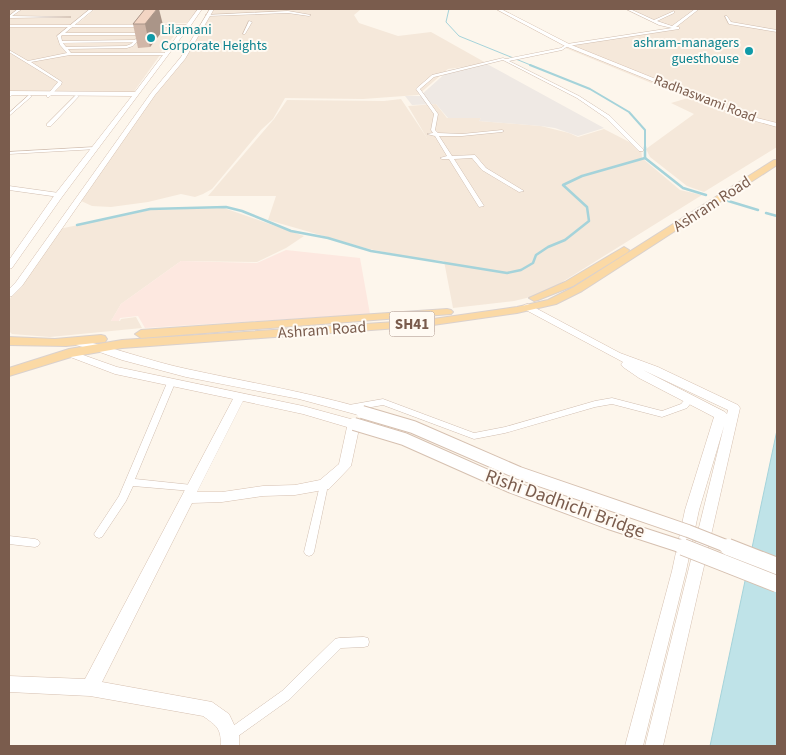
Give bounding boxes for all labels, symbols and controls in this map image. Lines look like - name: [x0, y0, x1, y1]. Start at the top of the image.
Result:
- place label: Lilamani Corporate Heights: [161, 20, 267, 56]
- marker: Lilamani Corporate Heights: [145, 32, 157, 44]
- place label: ashram-managers guesthouse: [633, 33, 739, 69]
- marker: ashram-managers guesthouse: [743, 45, 755, 57]
- street label: Radhaswami Road: [651, 70, 759, 128]
- street label: Ashram Road: [669, 171, 755, 237]
- road number: SH41: [390, 312, 434, 336]
- street label: Ashram Road: [277, 316, 367, 344]
- street label: Rishi Dadhichi Bridge: [481, 463, 649, 545]

